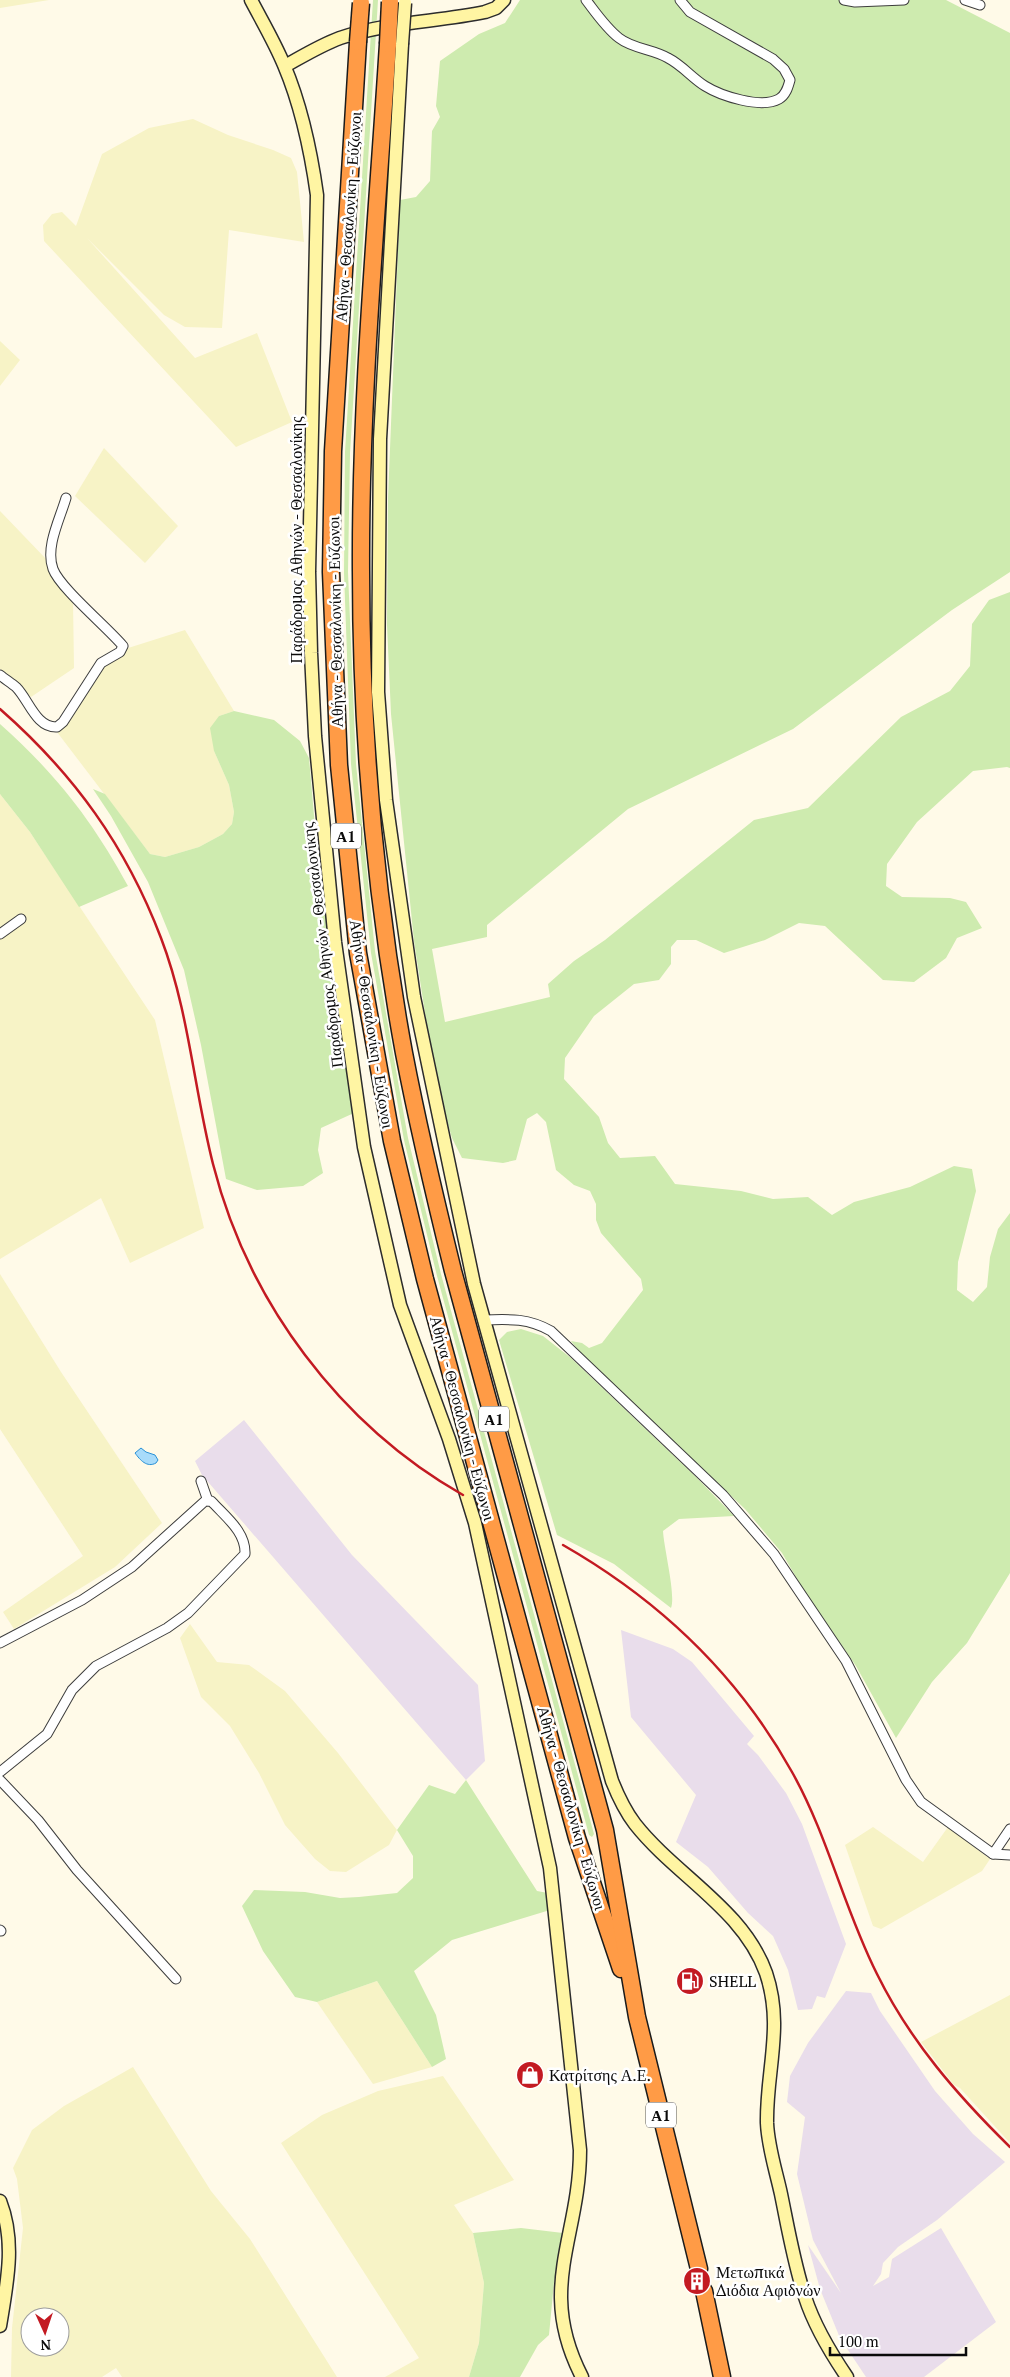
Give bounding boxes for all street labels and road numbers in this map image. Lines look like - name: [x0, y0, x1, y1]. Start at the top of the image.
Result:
- street label: Αθήνα - Θεσσαλονίκη - Εύζωνοι: [330, 110, 366, 323]
- street label: Παράδρομος Αθηνών - Θεσσαλονίκης: [285, 416, 307, 664]
- street label: Αθήνα - Θεσσαλονίκη - Εύζωνοι: [322, 516, 348, 728]
- street label: Παράδρομος Αθηνών - Θεσσαλονίκης: [296, 820, 348, 1069]
- road number: Α1: [331, 824, 361, 848]
- street label: Αθήνα - Θεσσαλονίκη - Εύζωνοι: [345, 918, 399, 1131]
- street label: Αθήνα - Θεσσαλονίκη - Εύζωνοι: [425, 1313, 501, 1524]
- road number: Α1: [479, 1406, 509, 1432]
- street label: Αθήνα - Θεσσαλονίκη - Εύζωνοι: [532, 1703, 612, 1913]
- road number: Α1: [646, 2102, 676, 2128]

